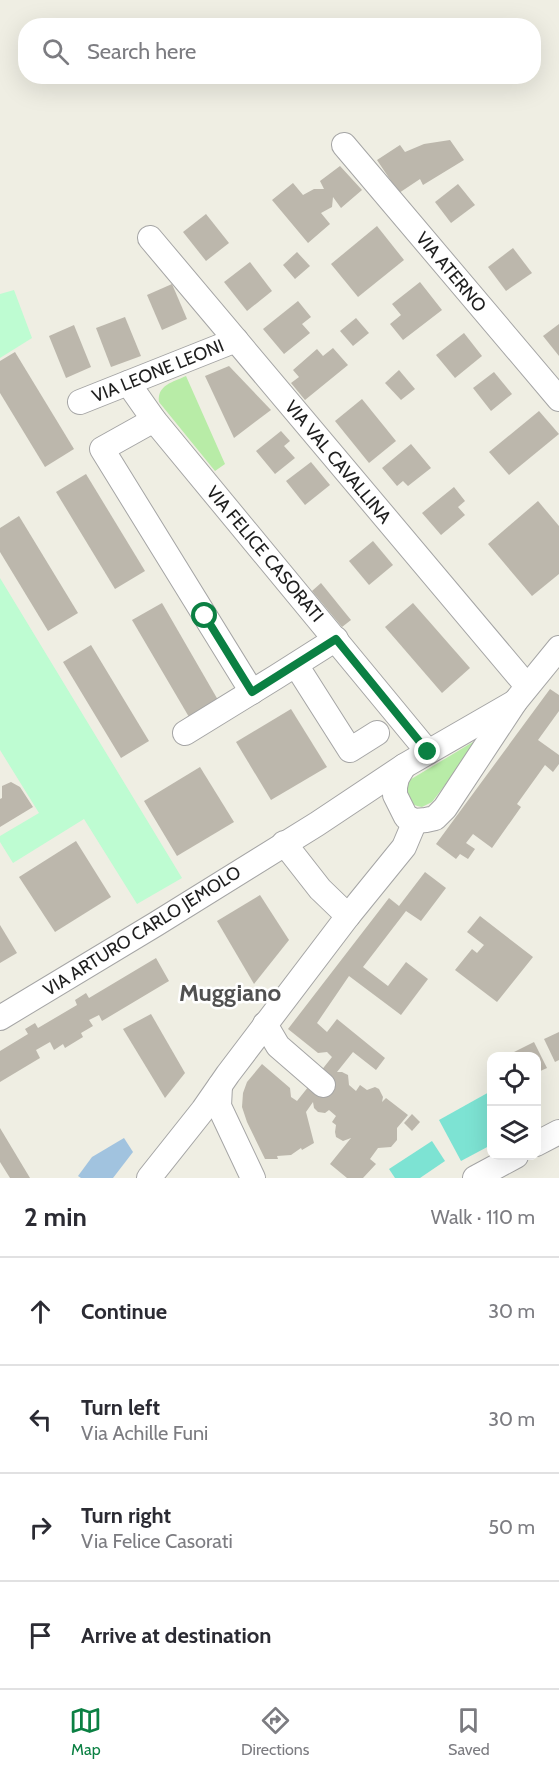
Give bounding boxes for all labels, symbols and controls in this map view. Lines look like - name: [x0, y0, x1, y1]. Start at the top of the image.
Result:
- search box: [18, 18, 541, 84]
- icon: search: [39, 35, 72, 68]
- text: Search here: [87, 38, 196, 65]
- street label: VIA ATERNO: [411, 227, 491, 317]
- street label: VIA LEONE LEONI: [89, 335, 227, 407]
- street label: VIA VAL CAVALLINA: [280, 396, 396, 528]
- street label: VIA FELICE CASORATI: [202, 482, 328, 626]
- route start: [191, 602, 217, 628]
- route end: [414, 738, 440, 764]
- street label: VIA ARTURO CARLO JEMOLO: [39, 861, 245, 1001]
- district label: Muggiano: [179, 978, 281, 1007]
- map controls: [487, 1052, 541, 1160]
- button: locate: [487, 1052, 541, 1106]
- button: layers: [487, 1106, 541, 1160]
- text: 2 min: [24, 1201, 87, 1233]
- text: Walk · 110 m: [431, 1205, 535, 1229]
- icon: ahead: [24, 1295, 57, 1328]
- text: Continue: [81, 1298, 167, 1325]
- text: 30 m: [488, 1299, 535, 1323]
- text: Turn left: [81, 1394, 160, 1421]
- icon: left: [24, 1403, 57, 1436]
- text: 30 m: [488, 1407, 535, 1431]
- text: Via Achille Funi: [81, 1421, 208, 1445]
- text: Turn right: [81, 1502, 171, 1529]
- icon: right: [24, 1511, 57, 1544]
- text: 50 m: [488, 1515, 535, 1539]
- text: Via Felice Casorati: [81, 1529, 233, 1553]
- icon: arrive: [24, 1619, 57, 1652]
- text: Arrive at destination: [81, 1622, 271, 1649]
- tab: Map: [69, 1704, 102, 1759]
- tab: Directions: [241, 1704, 309, 1759]
- tab: Saved: [448, 1704, 490, 1759]

